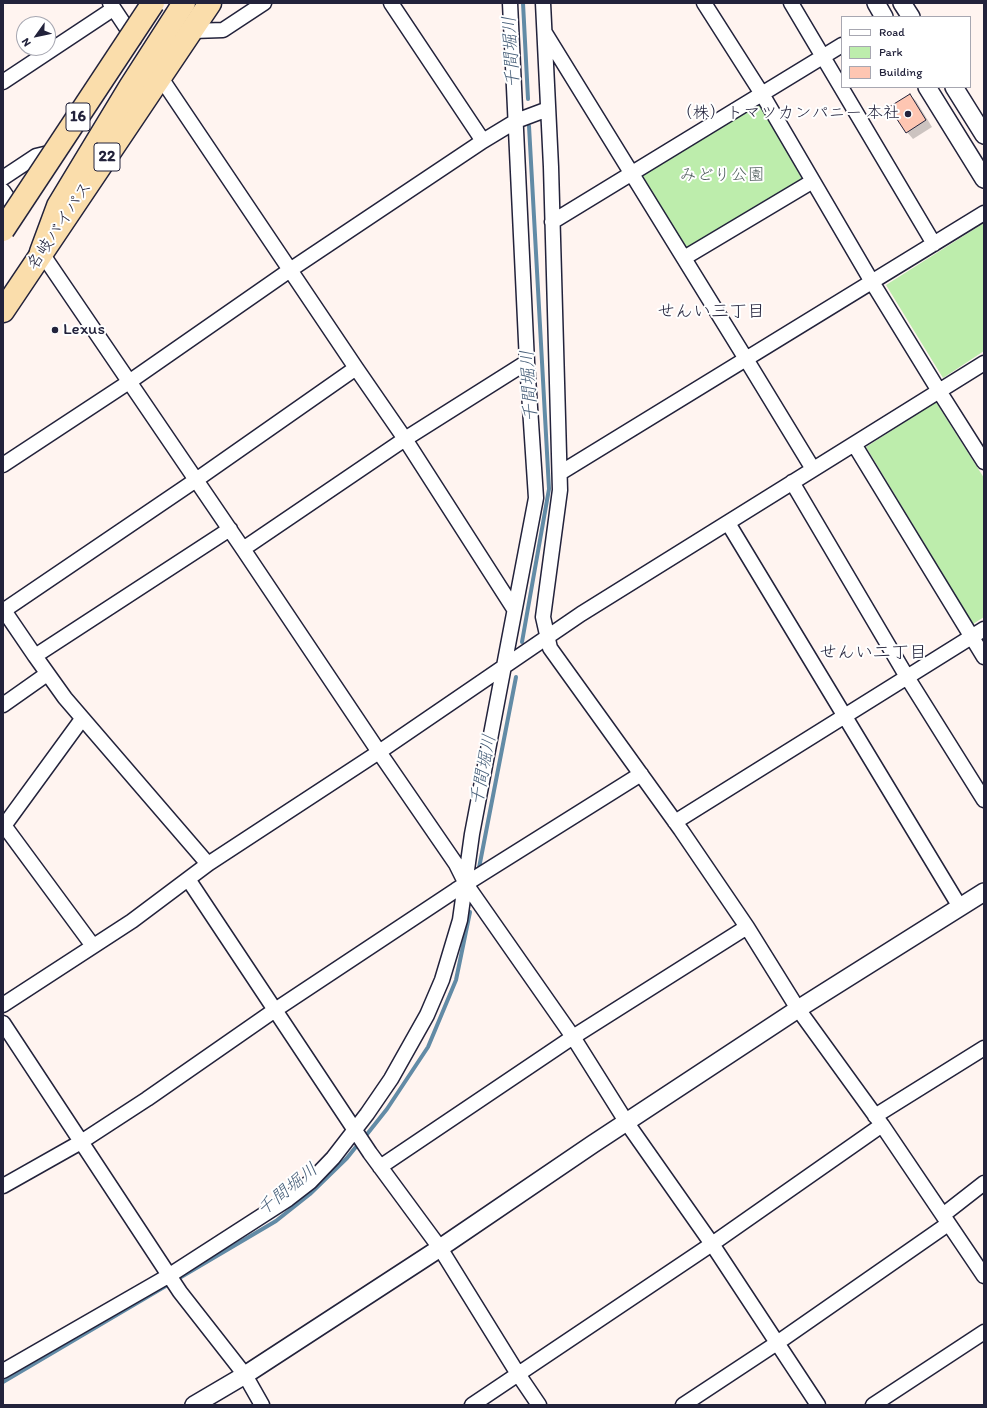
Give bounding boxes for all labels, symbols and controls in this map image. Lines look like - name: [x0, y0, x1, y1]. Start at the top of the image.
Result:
- water label: 千間堀川: [499, 15, 525, 89]
- north arrow: [16, 16, 56, 56]
- legend: [841, 16, 971, 88]
- text: Road: [879, 25, 905, 39]
- text: N: [19, 36, 34, 49]
- text: Park: [879, 45, 903, 59]
- text: Building: [879, 65, 922, 79]
- road number: 16: [66, 103, 90, 131]
- place label: （株）トマツカンパニー 本社: [676, 104, 900, 124]
- marker: （株）トマツカンパニー 本社: [903, 109, 913, 119]
- road number: 22: [94, 143, 120, 171]
- park label: みどり公園: [680, 166, 764, 186]
- street label: 名岐バイパス: [23, 178, 97, 274]
- district label: せんい三丁目: [657, 301, 765, 323]
- place label: Lexus: [63, 320, 105, 340]
- marker: Lexus: [50, 325, 60, 335]
- water label: 千間堀川: [517, 349, 543, 423]
- district label: せんい二丁目: [819, 642, 927, 664]
- water label: 千間堀川: [467, 733, 501, 807]
- water label: 千間堀川: [253, 1159, 323, 1221]

